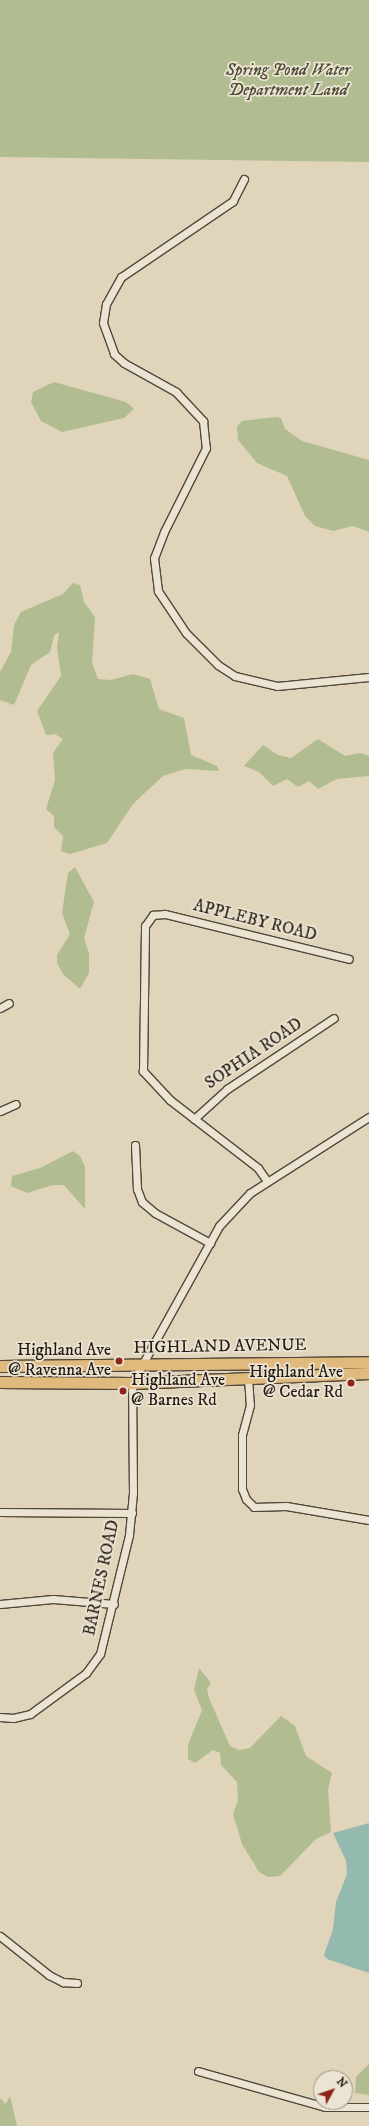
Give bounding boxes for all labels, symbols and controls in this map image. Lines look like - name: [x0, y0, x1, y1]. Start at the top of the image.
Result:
- park label: Spring Pond Water Department Land: [226, 61, 350, 101]
- street label: APPLEBY ROAD: [191, 896, 319, 946]
- street label: SOPHIA ROAD: [201, 1014, 307, 1094]
- street label: HIGHLAND AVENUE: [133, 1335, 307, 1359]
- place label: Highland Ave @ Ravenna Ave: [8, 1341, 111, 1381]
- marker: Highland Ave @ Ravenna Ave: [114, 1356, 124, 1366]
- place label: Highland Ave @ Cedar Rd: [249, 1363, 343, 1403]
- place label: Highland Ave @ Barnes Rd: [131, 1371, 225, 1411]
- marker: Highland Ave @ Cedar Rd: [346, 1378, 356, 1388]
- marker: Highland Ave @ Barnes Rd: [118, 1386, 128, 1396]
- street label: BARNES ROAD: [80, 1518, 124, 1638]
- north arrow: [313, 2070, 353, 2110]
- text: N: [333, 2075, 350, 2091]

